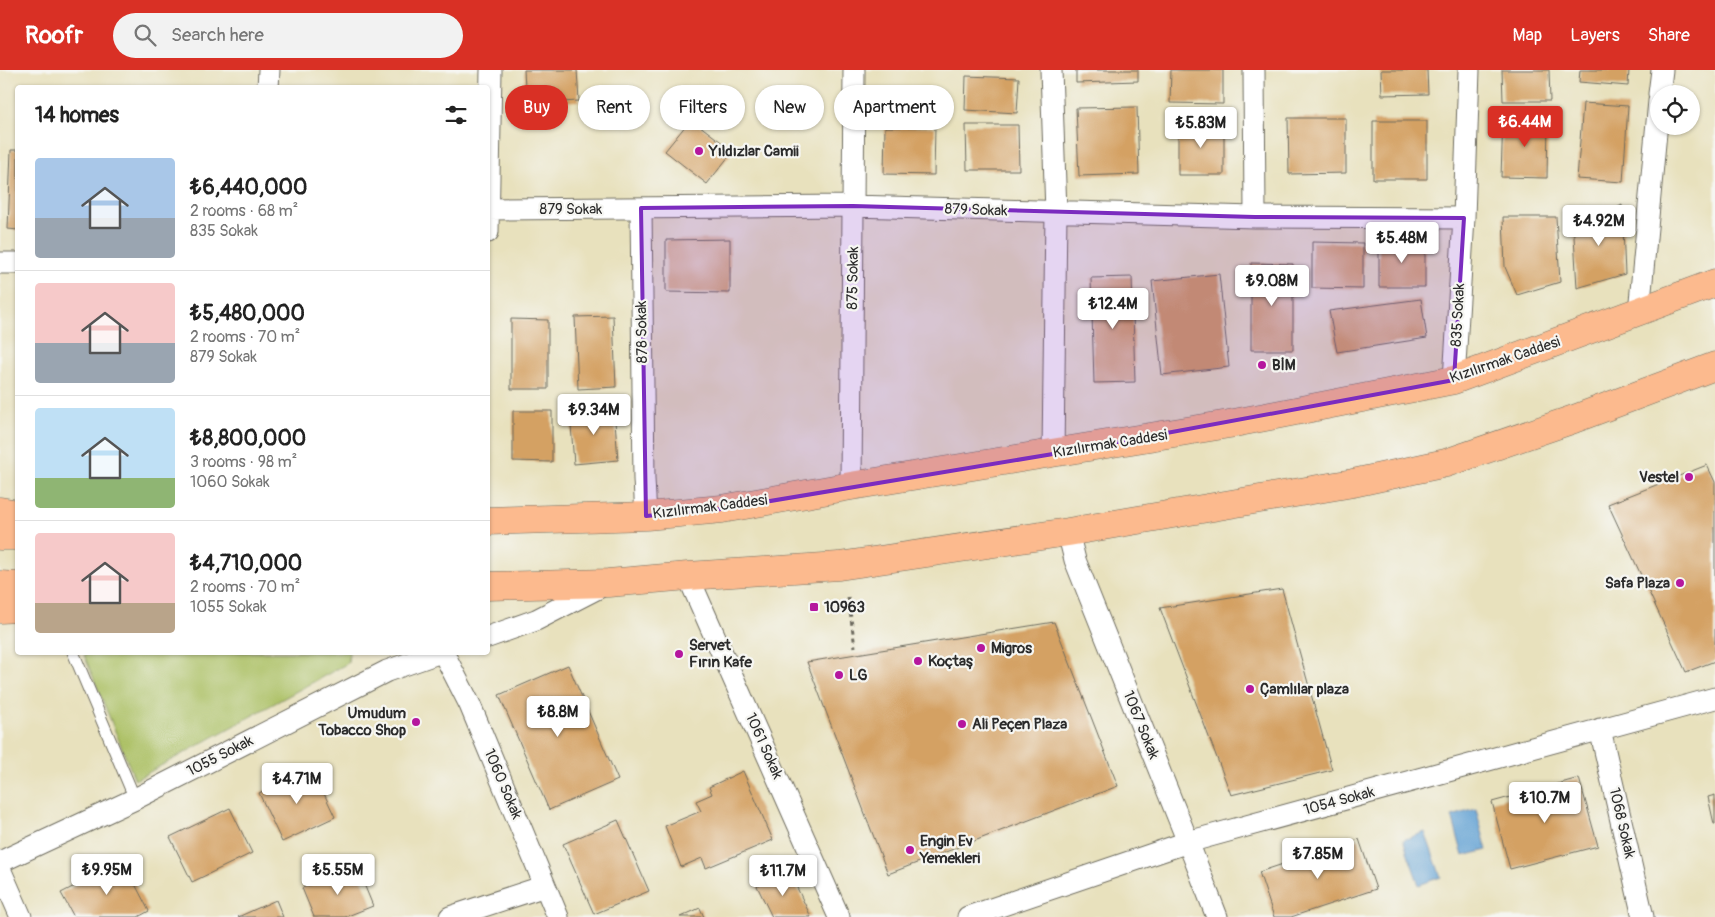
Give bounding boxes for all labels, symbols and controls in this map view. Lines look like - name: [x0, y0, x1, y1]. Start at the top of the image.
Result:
- search box: [113, 13, 463, 58]
- text: Roofr: [25, 21, 83, 50]
- icon: search: [131, 21, 159, 49]
- text: Search here: [171, 23, 264, 47]
- text: Map: [1513, 24, 1542, 47]
- text: Layers: [1570, 24, 1620, 47]
- text: Share: [1648, 24, 1690, 47]
- chip: Buy: [505, 85, 568, 130]
- chip: Rent: [578, 85, 650, 130]
- chip: Filters: [660, 85, 745, 130]
- chip: New: [755, 85, 824, 130]
- chip: Apartment: [834, 85, 954, 130]
- map controls: [1650, 85, 1700, 135]
- button: locate: [1650, 85, 1700, 135]
- icon: filters: [442, 101, 470, 129]
- text: 14 homes: [35, 102, 119, 129]
- pin: ₺5.83M: [1160, 106, 1242, 149]
- pin: ₺6.44M: [1484, 106, 1566, 148]
- text: ₺6.44M: [1499, 112, 1551, 132]
- text: ₺5.83M: [1176, 113, 1226, 133]
- place label: Yıldızlar Camii: [708, 142, 799, 161]
- marker: Yıldızlar Camii: [693, 145, 705, 157]
- text: ₺6,440,000: [190, 174, 307, 201]
- icon: home: [75, 178, 135, 238]
- street label: 879 Sokak: [944, 199, 1008, 221]
- street label: 879 Sokak: [540, 200, 603, 219]
- text: 2 rooms · 68 m²: [190, 201, 298, 221]
- pin: ₺4.92M: [1558, 204, 1640, 247]
- text: ₺4.92M: [1573, 211, 1625, 231]
- text: 835 Sokak: [190, 221, 258, 241]
- pin: ₺5.48M: [1361, 222, 1443, 264]
- text: ₺5.48M: [1377, 228, 1427, 248]
- street label: 875 Sokak: [843, 246, 863, 310]
- pin: ₺9.08M: [1231, 264, 1313, 307]
- text: ₺9.08M: [1246, 271, 1298, 291]
- street label: 835 Sokak: [1447, 282, 1469, 347]
- pin: ₺12.4M: [1072, 288, 1154, 330]
- text: ₺12.4M: [1088, 294, 1138, 314]
- text: ₺5,480,000: [190, 300, 305, 327]
- street label: 878 Sokak: [632, 300, 652, 363]
- icon: home: [75, 303, 135, 363]
- text: 2 rooms · 70 m²: [190, 327, 300, 347]
- street label: Kızılırmak Caddesi: [1447, 332, 1563, 388]
- text: 879 Sokak: [190, 347, 257, 367]
- place label: BİM: [1272, 356, 1296, 375]
- marker: BİM: [1256, 359, 1268, 371]
- pin: ₺9.34M: [553, 394, 635, 436]
- text: ₺9.34M: [568, 400, 620, 420]
- text: ₺8,800,000: [190, 425, 306, 452]
- street label: Kızılırmak Caddesi: [1051, 426, 1169, 462]
- icon: home: [75, 428, 135, 488]
- text: 3 rooms · 98 m²: [190, 452, 297, 472]
- place label: Vestel: [1639, 468, 1679, 487]
- marker: Vestel: [1683, 471, 1695, 483]
- text: 1060 Sokak: [190, 472, 270, 492]
- street label: Kızılırmak Caddesi: [651, 490, 769, 523]
- text: ₺4,710,000: [190, 550, 302, 577]
- icon: home: [75, 553, 135, 613]
- place label: Safa Plaza: [1605, 574, 1670, 593]
- text: 2 rooms · 70 m²: [190, 577, 300, 597]
- marker: Safa Plaza: [1674, 577, 1686, 589]
- text: 1055 Sokak: [190, 597, 267, 617]
- place label: 10963: [824, 598, 865, 617]
- marker: 10963: [808, 601, 820, 613]
- place label: Servet Fırın Kafe: [689, 636, 752, 672]
- place label: Migros: [991, 639, 1032, 658]
- marker: Migros: [975, 642, 987, 654]
- marker: Servet Fırın Kafe: [673, 648, 685, 660]
- place label: Koçtaş: [928, 652, 973, 671]
- marker: Koçtaş: [912, 655, 924, 667]
- place label: LG: [849, 666, 867, 685]
- marker: LG: [833, 669, 845, 681]
- place label: Çamlılar plaza: [1260, 680, 1349, 699]
- marker: Çamlılar plaza: [1244, 683, 1256, 695]
- street label: 1067 Sokak: [1119, 688, 1164, 763]
- pin: ₺8.8M: [523, 696, 593, 738]
- text: ₺8.8M: [538, 702, 578, 722]
- place label: Umudum Tobacco Shop: [317, 704, 406, 740]
- street label: 1061 Sokak: [741, 710, 787, 783]
- place label: Ali Peçen Plaza: [972, 715, 1067, 734]
- marker: Umudum Tobacco Shop: [410, 716, 422, 728]
- marker: Ali Peçen Plaza: [956, 718, 968, 730]
- street label: 1055 Sokak: [184, 731, 257, 781]
- street label: 1060 Sokak: [480, 746, 527, 823]
- pin: ₺4.71M: [256, 762, 338, 805]
- text: ₺4.71M: [273, 769, 321, 789]
- street label: 1054 Sokak: [1302, 782, 1377, 820]
- pin: ₺10.7M: [1504, 782, 1586, 824]
- street label: 1068 Sokak: [1605, 786, 1640, 861]
- text: ₺10.7M: [1520, 788, 1570, 808]
- place label: Engin Ev Yemekleri: [919, 832, 981, 868]
- pin: ₺7.85M: [1277, 838, 1359, 880]
- marker: Engin Ev Yemekleri: [904, 844, 916, 856]
- text: ₺7.85M: [1293, 844, 1343, 864]
- pin: ₺9.95M: [66, 854, 148, 896]
- pin: ₺5.55M: [297, 854, 379, 896]
- pin: ₺11.7M: [742, 854, 824, 897]
- text: ₺9.95M: [82, 860, 132, 880]
- text: ₺5.55M: [313, 860, 363, 880]
- text: ₺11.7M: [760, 861, 806, 881]

